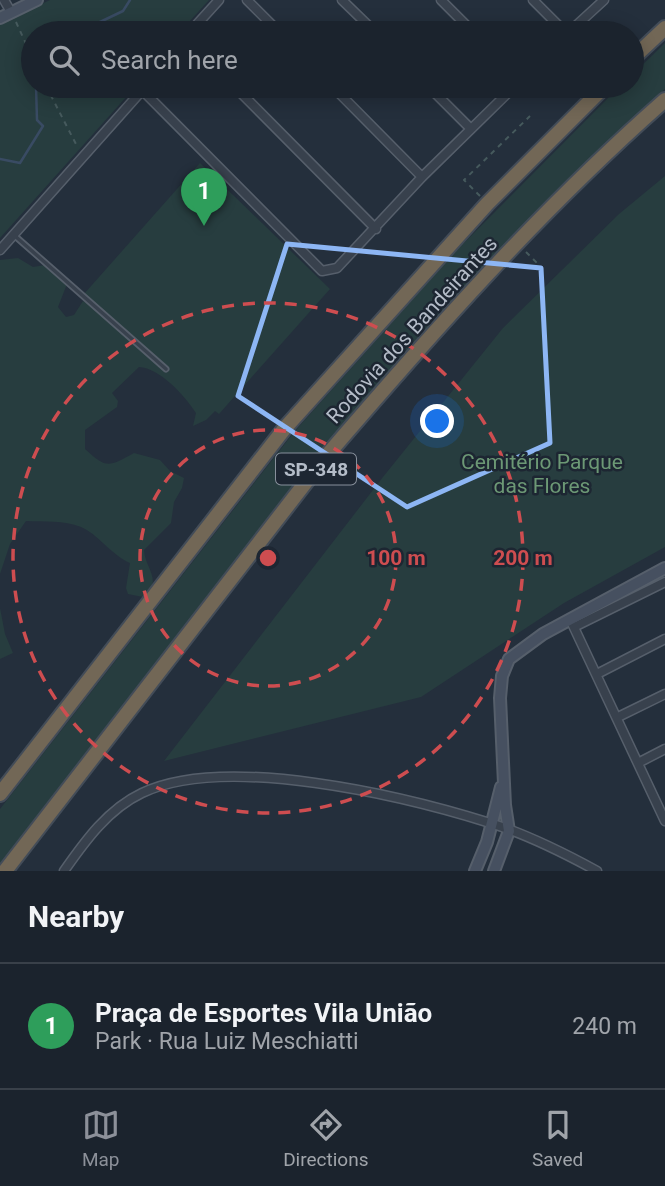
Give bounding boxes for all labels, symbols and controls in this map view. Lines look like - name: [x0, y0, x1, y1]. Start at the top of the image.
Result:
- search box: [21, 21, 644, 98]
- icon: search: [45, 41, 83, 79]
- text: Search here: [101, 45, 238, 75]
- pin: 1: [181, 168, 227, 226]
- street label: Rodovia dos Bandeirantes: [322, 232, 502, 428]
- your location: [420, 404, 454, 438]
- park label: Cemitério Parque das Flores: [461, 450, 623, 498]
- road number: SP-348: [276, 454, 356, 484]
- centre of rings: [256, 546, 280, 570]
- text: 100 m: [366, 546, 426, 570]
- text: 200 m: [493, 546, 553, 570]
- text: Nearby: [28, 899, 124, 934]
- text: Praça de Esportes Vila União: [95, 998, 432, 1028]
- text: 1: [44, 1013, 58, 1040]
- text: 240 m: [572, 1013, 637, 1040]
- text: Park · Rua Luiz Meschiatti: [95, 1028, 359, 1055]
- tab: Map: [82, 1106, 120, 1171]
- tab: Directions: [283, 1106, 368, 1171]
- tab: Saved: [532, 1106, 583, 1171]

